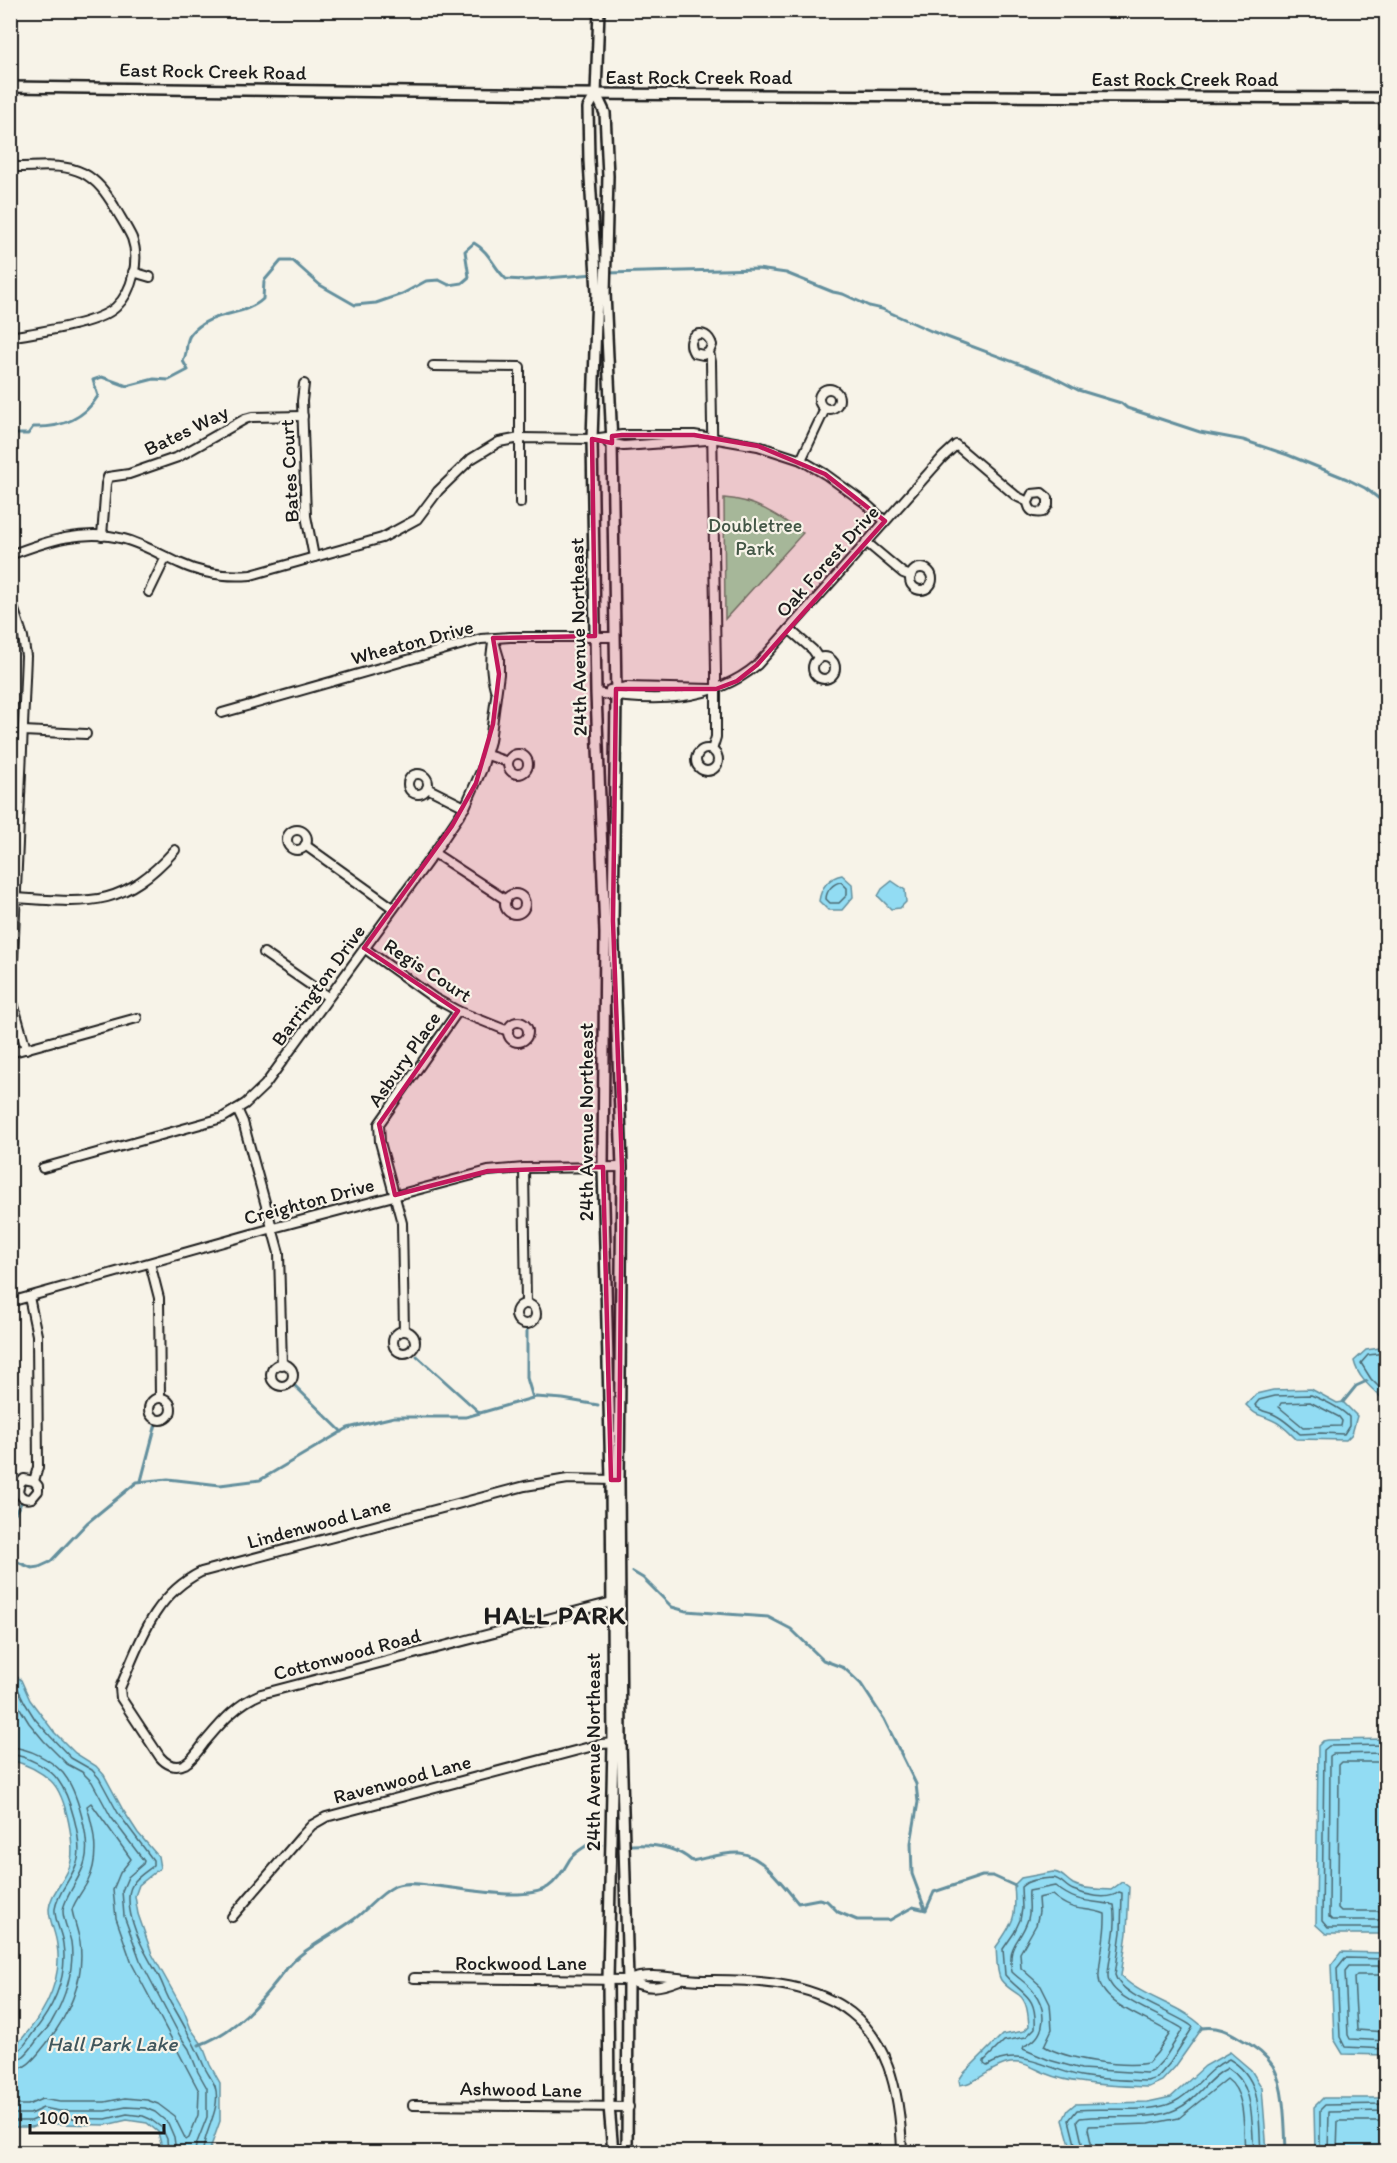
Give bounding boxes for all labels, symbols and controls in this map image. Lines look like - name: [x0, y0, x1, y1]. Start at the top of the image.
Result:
- street label: East Rock Creek Road: [119, 57, 307, 85]
- street label: East Rock Creek Road: [605, 65, 793, 89]
- street label: East Rock Creek Road: [1091, 67, 1279, 91]
- street label: Bates Way: [140, 399, 232, 461]
- street label: Bates Court: [274, 419, 304, 523]
- street label: Oak Forest Drive: [770, 500, 884, 622]
- park label: Doubletree Park: [708, 513, 802, 560]
- street label: 24th Avenue Northeast: [564, 538, 592, 736]
- street label: Wheaton Drive: [348, 614, 476, 670]
- street label: Barrington Drive: [266, 920, 370, 1050]
- street label: Regis Court: [380, 933, 476, 1007]
- street label: Asbury Place: [362, 1007, 446, 1111]
- street label: 24th Avenue Northeast: [574, 1023, 598, 1221]
- street label: Creighton Drive: [241, 1172, 377, 1230]
- street label: Lindenwood Lane: [244, 1492, 394, 1554]
- district label: HALL PARK: [483, 1599, 627, 1631]
- street label: Cottonwood Road: [271, 1623, 423, 1685]
- street label: 24th Avenue Northeast: [581, 1653, 605, 1851]
- street label: Ravenwood Lane: [330, 1749, 474, 1809]
- street label: Rockwood Lane: [455, 1951, 587, 1975]
- water label: Hall Park Lake: [47, 2031, 178, 2056]
- street label: Ashwood Lane: [460, 2076, 582, 2102]
- scale bar: [30, 2097, 164, 2135]
- text: 100 m: [39, 2107, 89, 2129]

